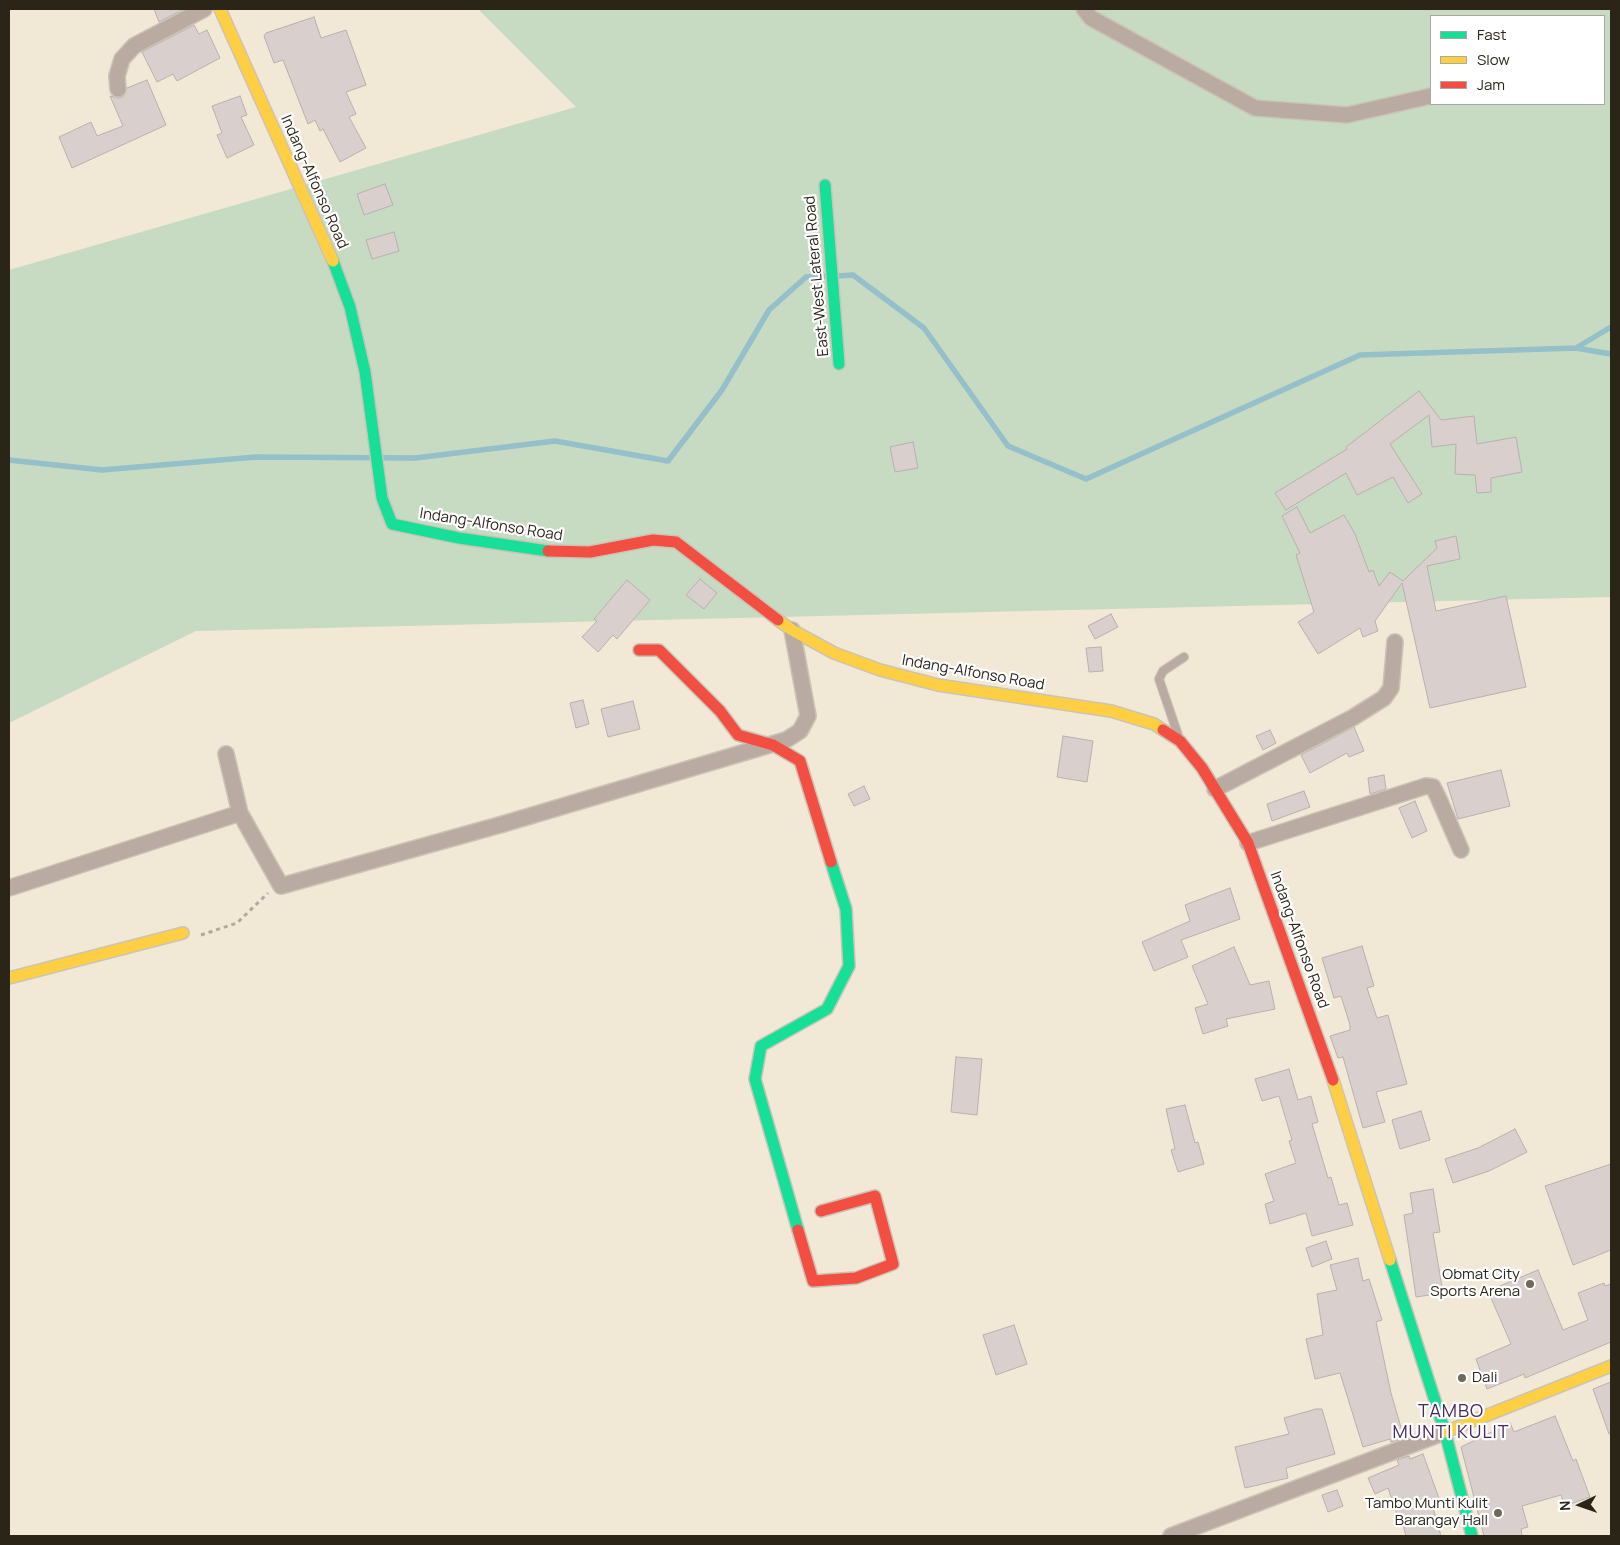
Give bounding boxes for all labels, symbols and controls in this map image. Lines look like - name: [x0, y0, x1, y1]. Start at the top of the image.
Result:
- legend: [1430, 15, 1605, 105]
- text: Fast: [1477, 24, 1506, 45]
- text: Slow: [1477, 49, 1510, 70]
- text: Jam: [1477, 74, 1505, 95]
- street label: Indang-Alfonso Road: [276, 112, 352, 252]
- street label: East-West Lateral Road: [801, 195, 833, 357]
- street label: Indang-Alfonso Road: [418, 505, 564, 545]
- street label: Indang-Alfonso Road: [900, 652, 1046, 694]
- street label: Indang-Alfonso Road: [1266, 869, 1332, 1011]
- place label: Obmat City Sports Arena: [1430, 1266, 1520, 1301]
- marker: Obmat City Sports Arena: [1524, 1278, 1536, 1290]
- place label: Dali: [1472, 1369, 1497, 1387]
- marker: Dali: [1456, 1372, 1468, 1384]
- district label: TAMBO MUNTI KULIT: [1391, 1401, 1511, 1444]
- north arrow: [1555, 1480, 1605, 1530]
- place label: Tambo Munti Kulit Barangay Hall: [1365, 1495, 1488, 1530]
- text: N: [1555, 1500, 1574, 1511]
- marker: Tambo Munti Kulit Barangay Hall: [1492, 1507, 1504, 1519]

